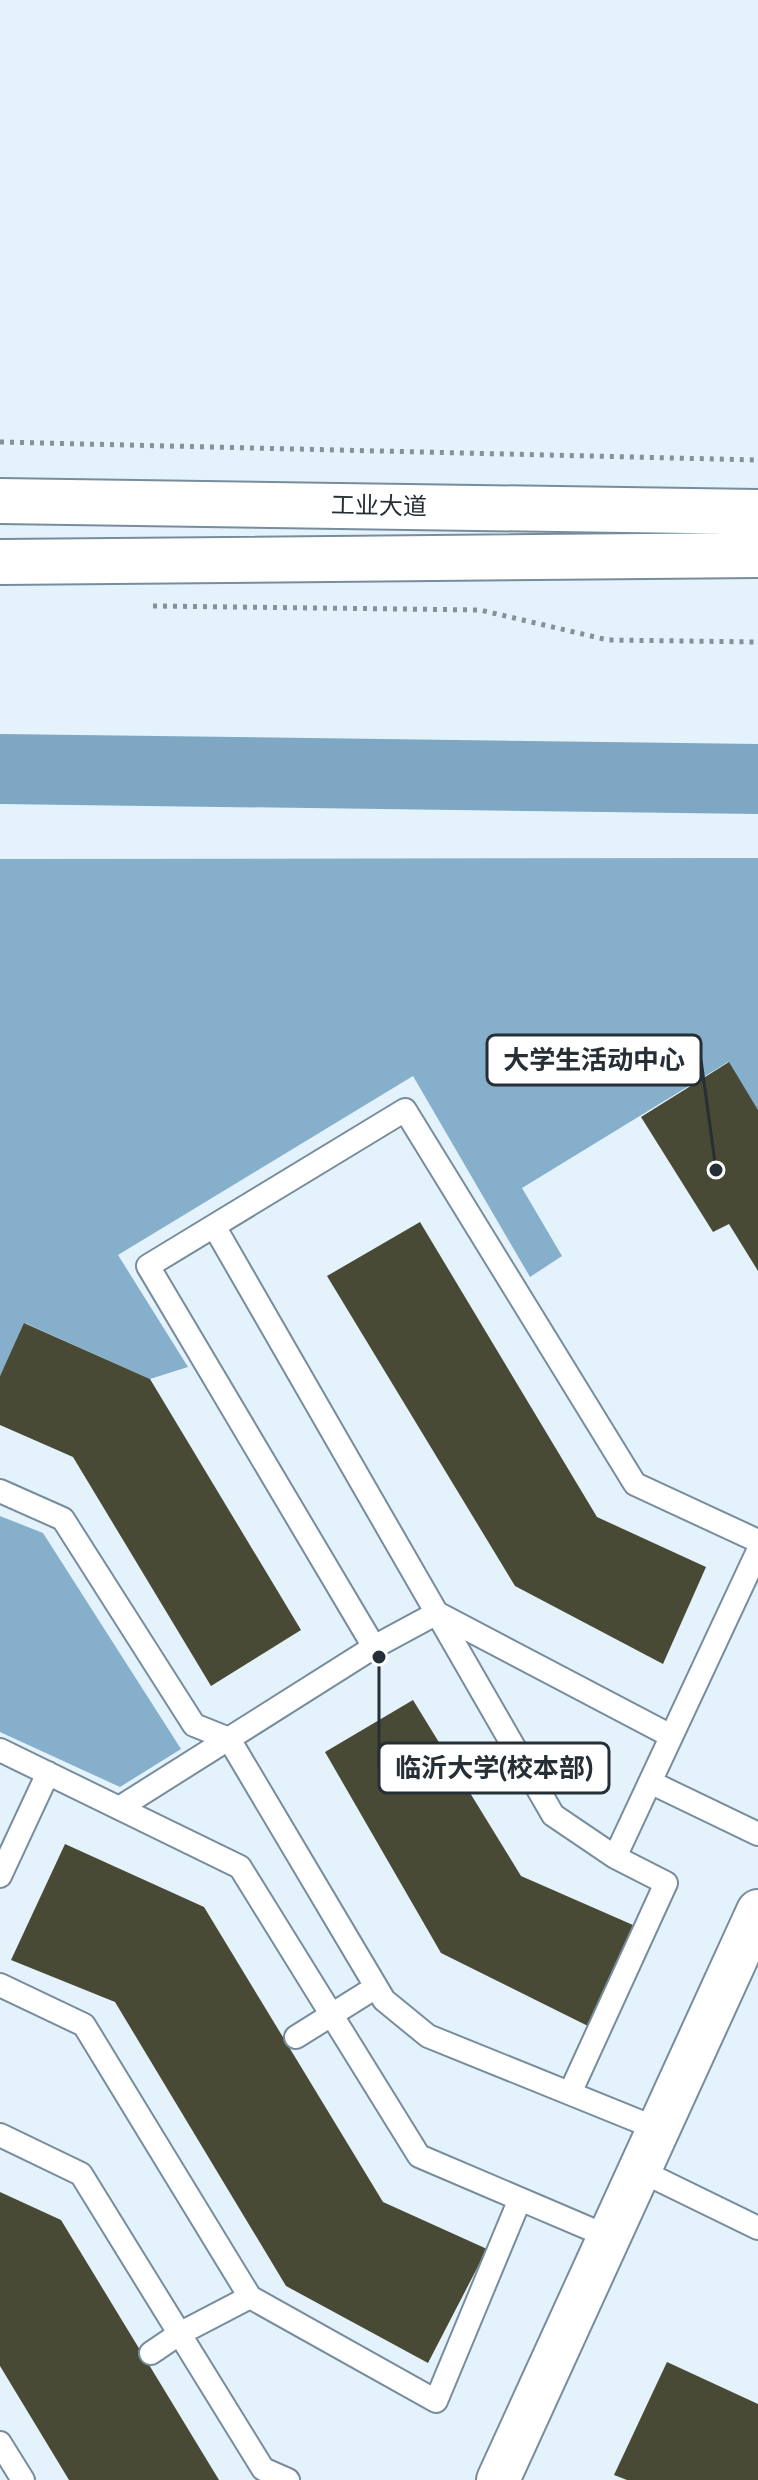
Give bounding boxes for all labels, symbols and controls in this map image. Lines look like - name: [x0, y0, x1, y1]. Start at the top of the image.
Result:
- street label: 工业大道: [331, 491, 427, 522]
- callout: 大学生活动中心: [487, 1035, 701, 1085]
- text: 大学生活动中心: [503, 1045, 685, 1076]
- callout: 临沂大学(校本部): [379, 1743, 609, 1793]
- text: 临沂大学(校本部): [395, 1753, 593, 1784]

